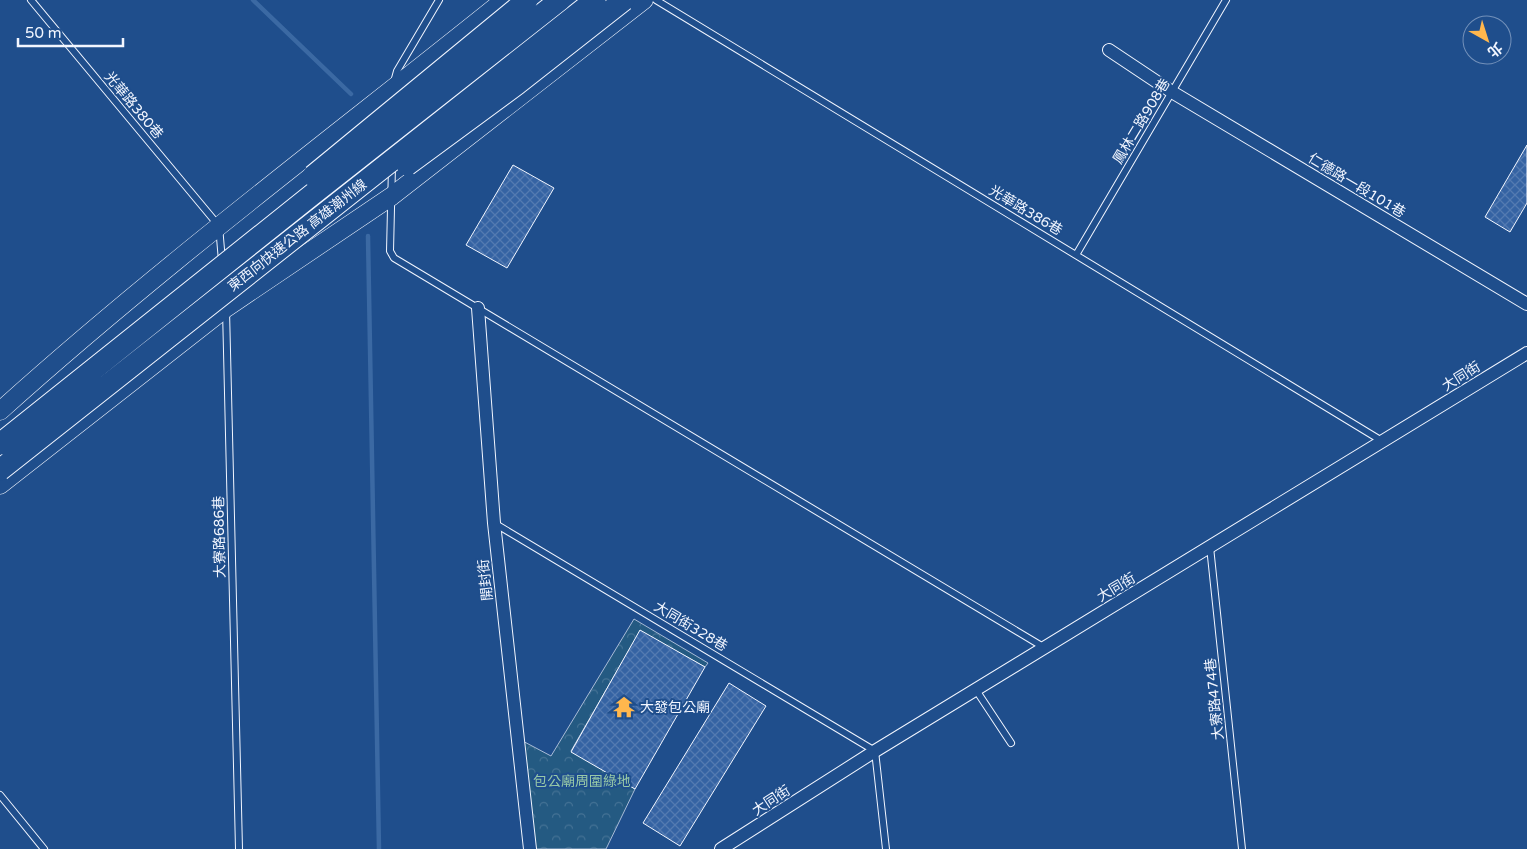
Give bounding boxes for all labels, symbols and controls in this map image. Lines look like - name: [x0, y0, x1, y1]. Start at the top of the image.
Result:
- scale bar: [18, 15, 122, 47]
- north arrow: [1462, 15, 1512, 65]
- text: 50 m: [25, 24, 62, 42]
- text: 北: [1484, 39, 1506, 61]
- street label: 光華路380巷: [101, 68, 167, 142]
- street label: 鳳林二路908巷: [1109, 76, 1174, 167]
- street label: 仁德路一段101巷: [1305, 150, 1408, 221]
- street label: 東西向快速公路 高雄潮州線: [224, 176, 370, 295]
- street label: 光華路386巷: [986, 182, 1065, 239]
- street label: 大同街: [1439, 358, 1484, 395]
- street label: 大寮路686巷: [210, 496, 229, 578]
- street label: 開封街: [475, 558, 496, 602]
- street label: 大同街: [1094, 569, 1139, 606]
- street label: 大同街328巷: [651, 598, 730, 655]
- street label: 大寮路474巷: [1202, 657, 1227, 741]
- temple icon: 大發包公廟: [611, 694, 637, 720]
- place label: 大發包公廟: [640, 699, 710, 716]
- park label: 包公廟周圍綠地: [533, 773, 631, 790]
- street label: 大同街: [749, 782, 794, 819]

